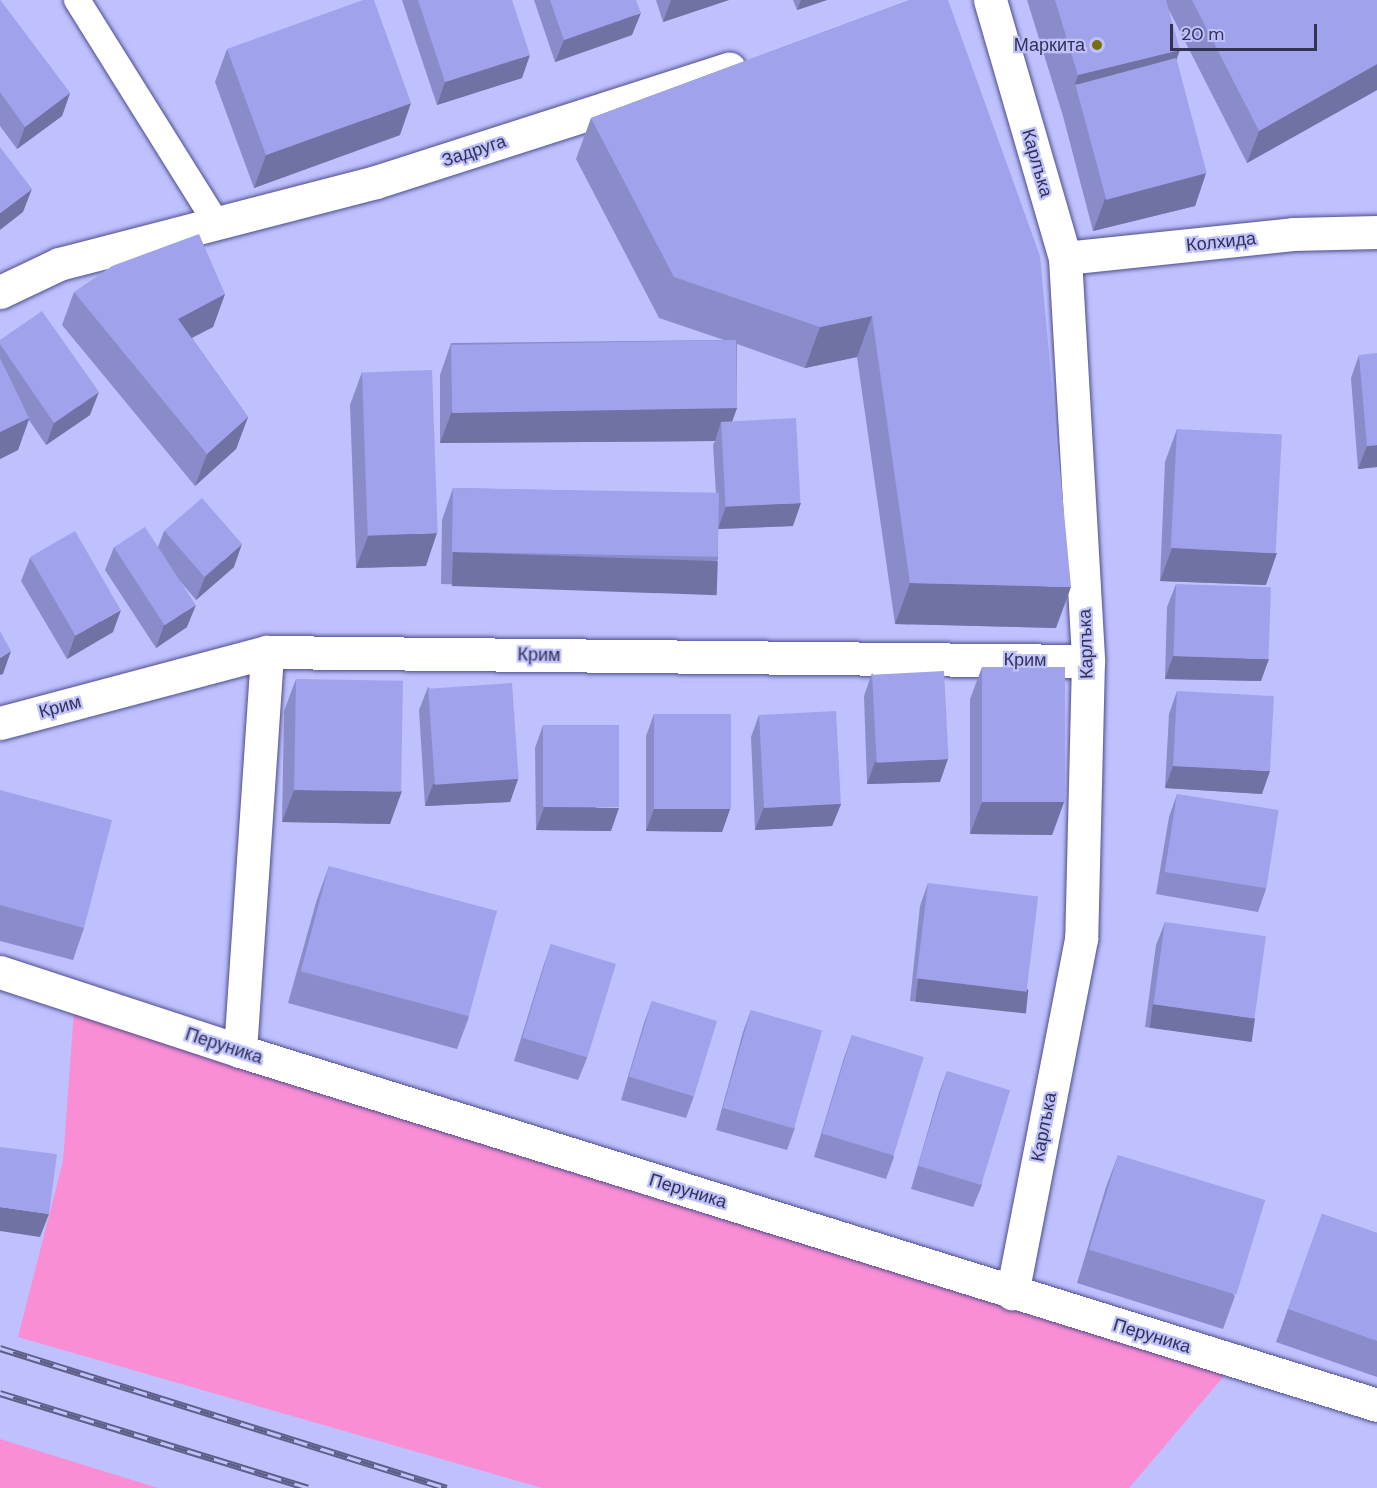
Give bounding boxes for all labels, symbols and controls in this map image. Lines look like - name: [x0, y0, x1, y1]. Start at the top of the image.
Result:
- scale bar: [1173, 12, 1320, 50]
- text: 20 m: [1181, 22, 1224, 46]
- place label: Маркита: [1014, 34, 1085, 56]
- marker: Маркита: [1090, 38, 1104, 52]
- street label: Карлъка: [1017, 126, 1057, 200]
- street label: Задруга: [439, 130, 509, 172]
- street label: Колхида: [1185, 228, 1257, 256]
- street label: Карлъка: [1074, 609, 1098, 679]
- street label: Крим: [517, 644, 561, 666]
- street label: Крим: [1003, 649, 1047, 671]
- street label: Крим: [36, 691, 84, 723]
- street label: Перуника: [183, 1023, 265, 1069]
- street label: Карлъка: [1027, 1091, 1061, 1163]
- street label: Перуника: [647, 1169, 729, 1213]
- street label: Перуника: [1111, 1314, 1193, 1358]

